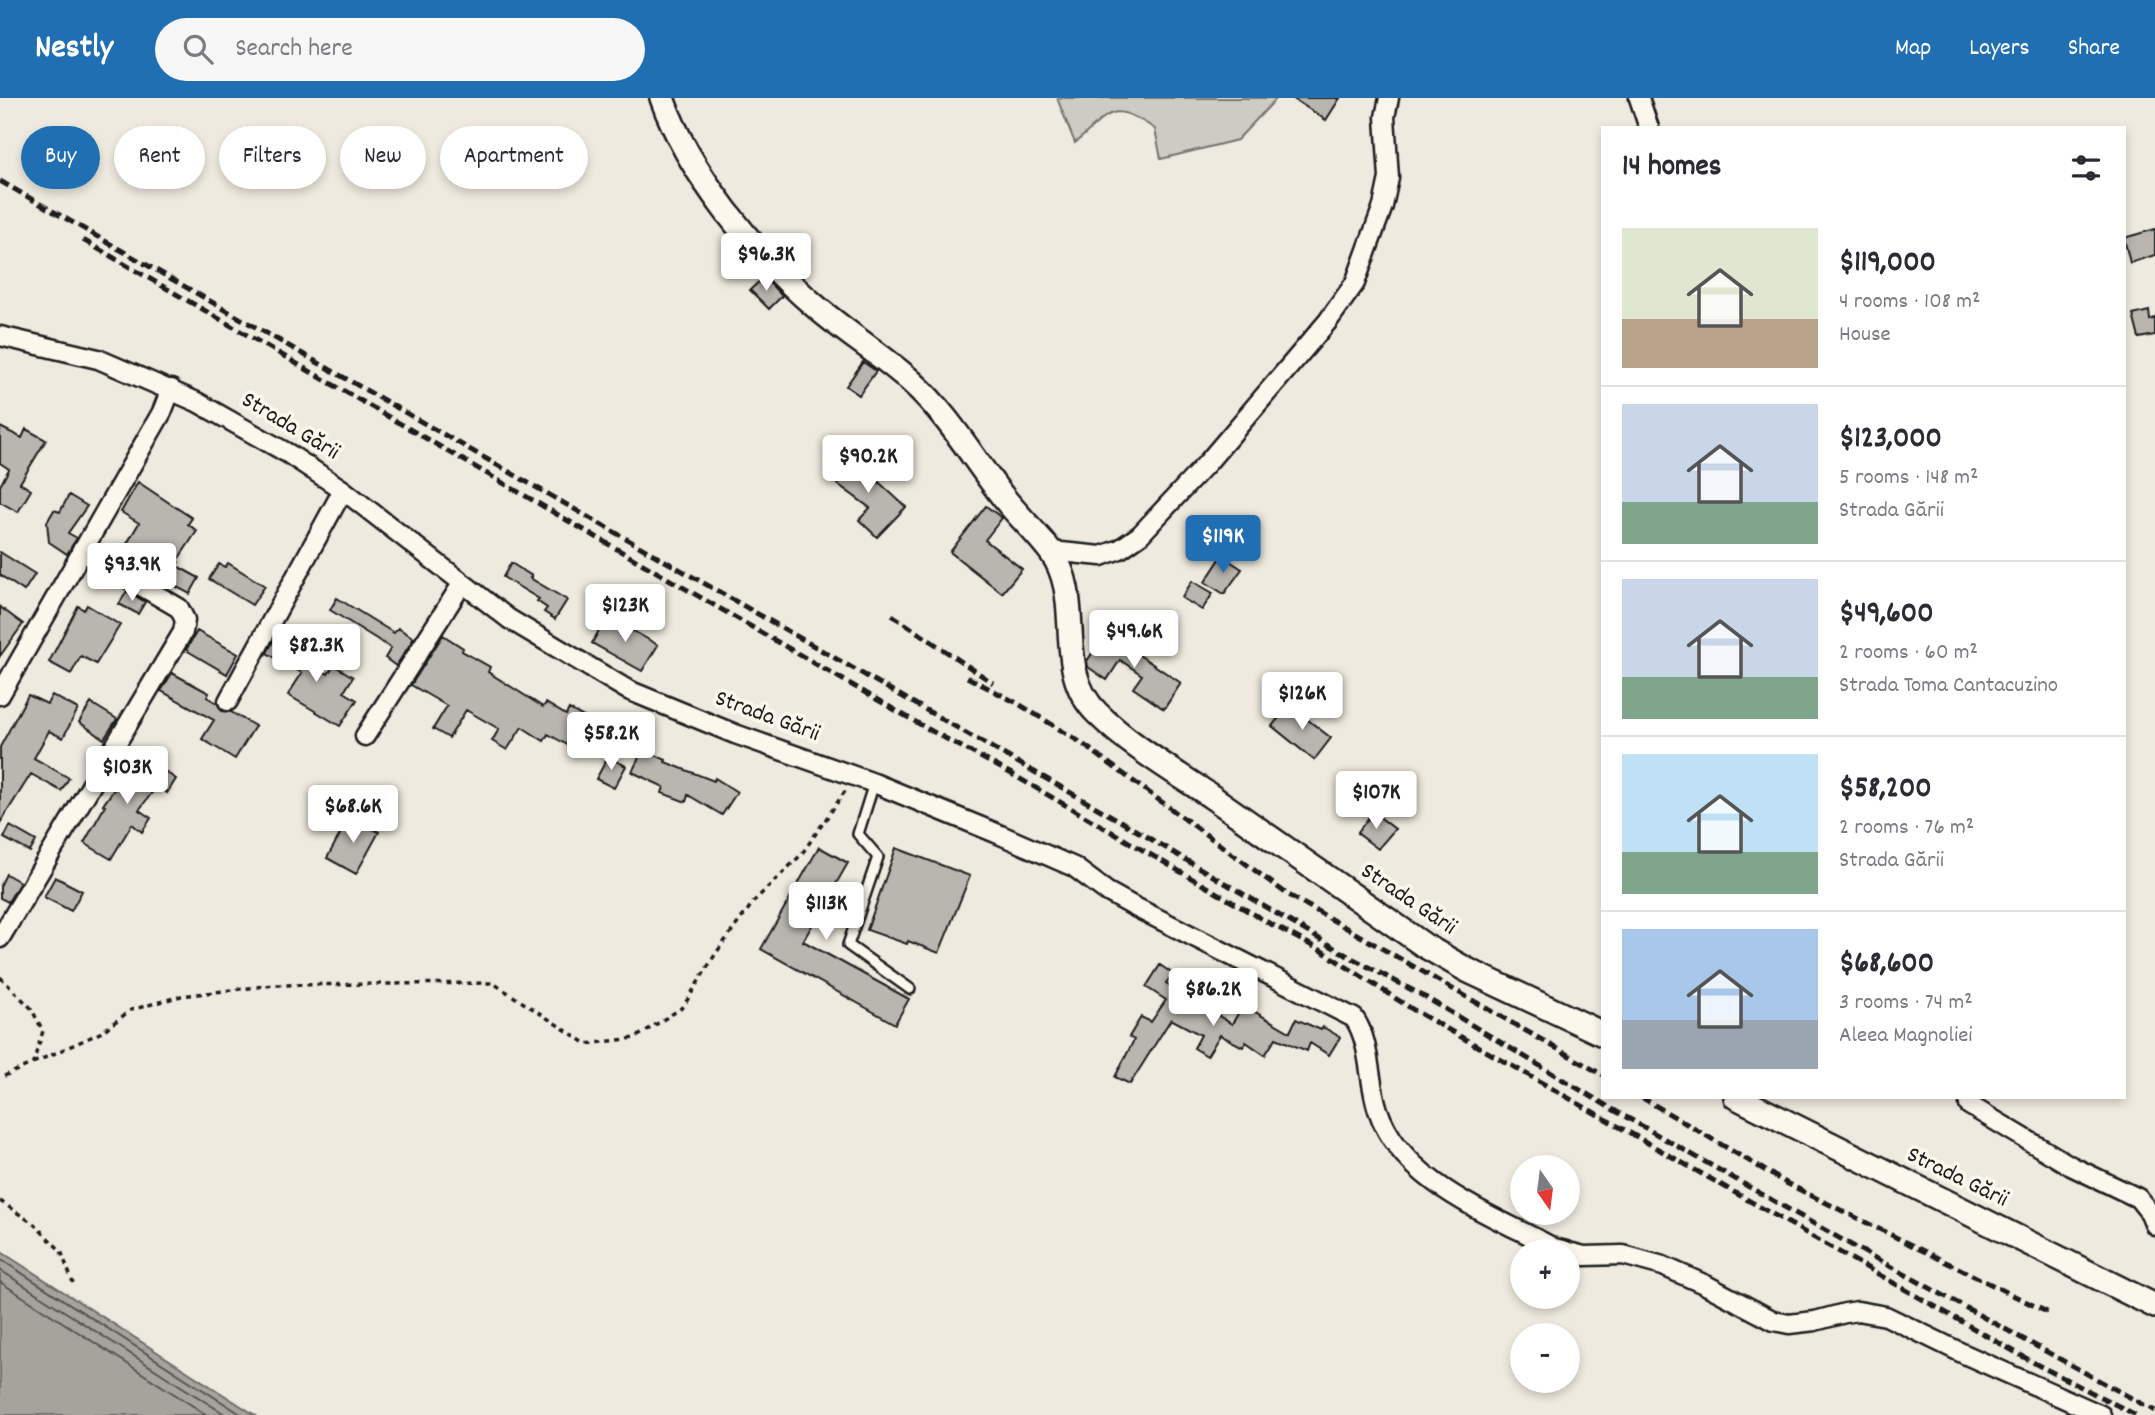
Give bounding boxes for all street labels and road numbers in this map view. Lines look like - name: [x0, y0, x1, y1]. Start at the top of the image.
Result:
- street label: Strada Gării: [234, 384, 346, 470]
- street label: Strada Gării: [710, 682, 824, 752]
- street label: Strada Gării: [1353, 855, 1463, 945]
- street label: Strada Gării: [1900, 1139, 2014, 1217]

